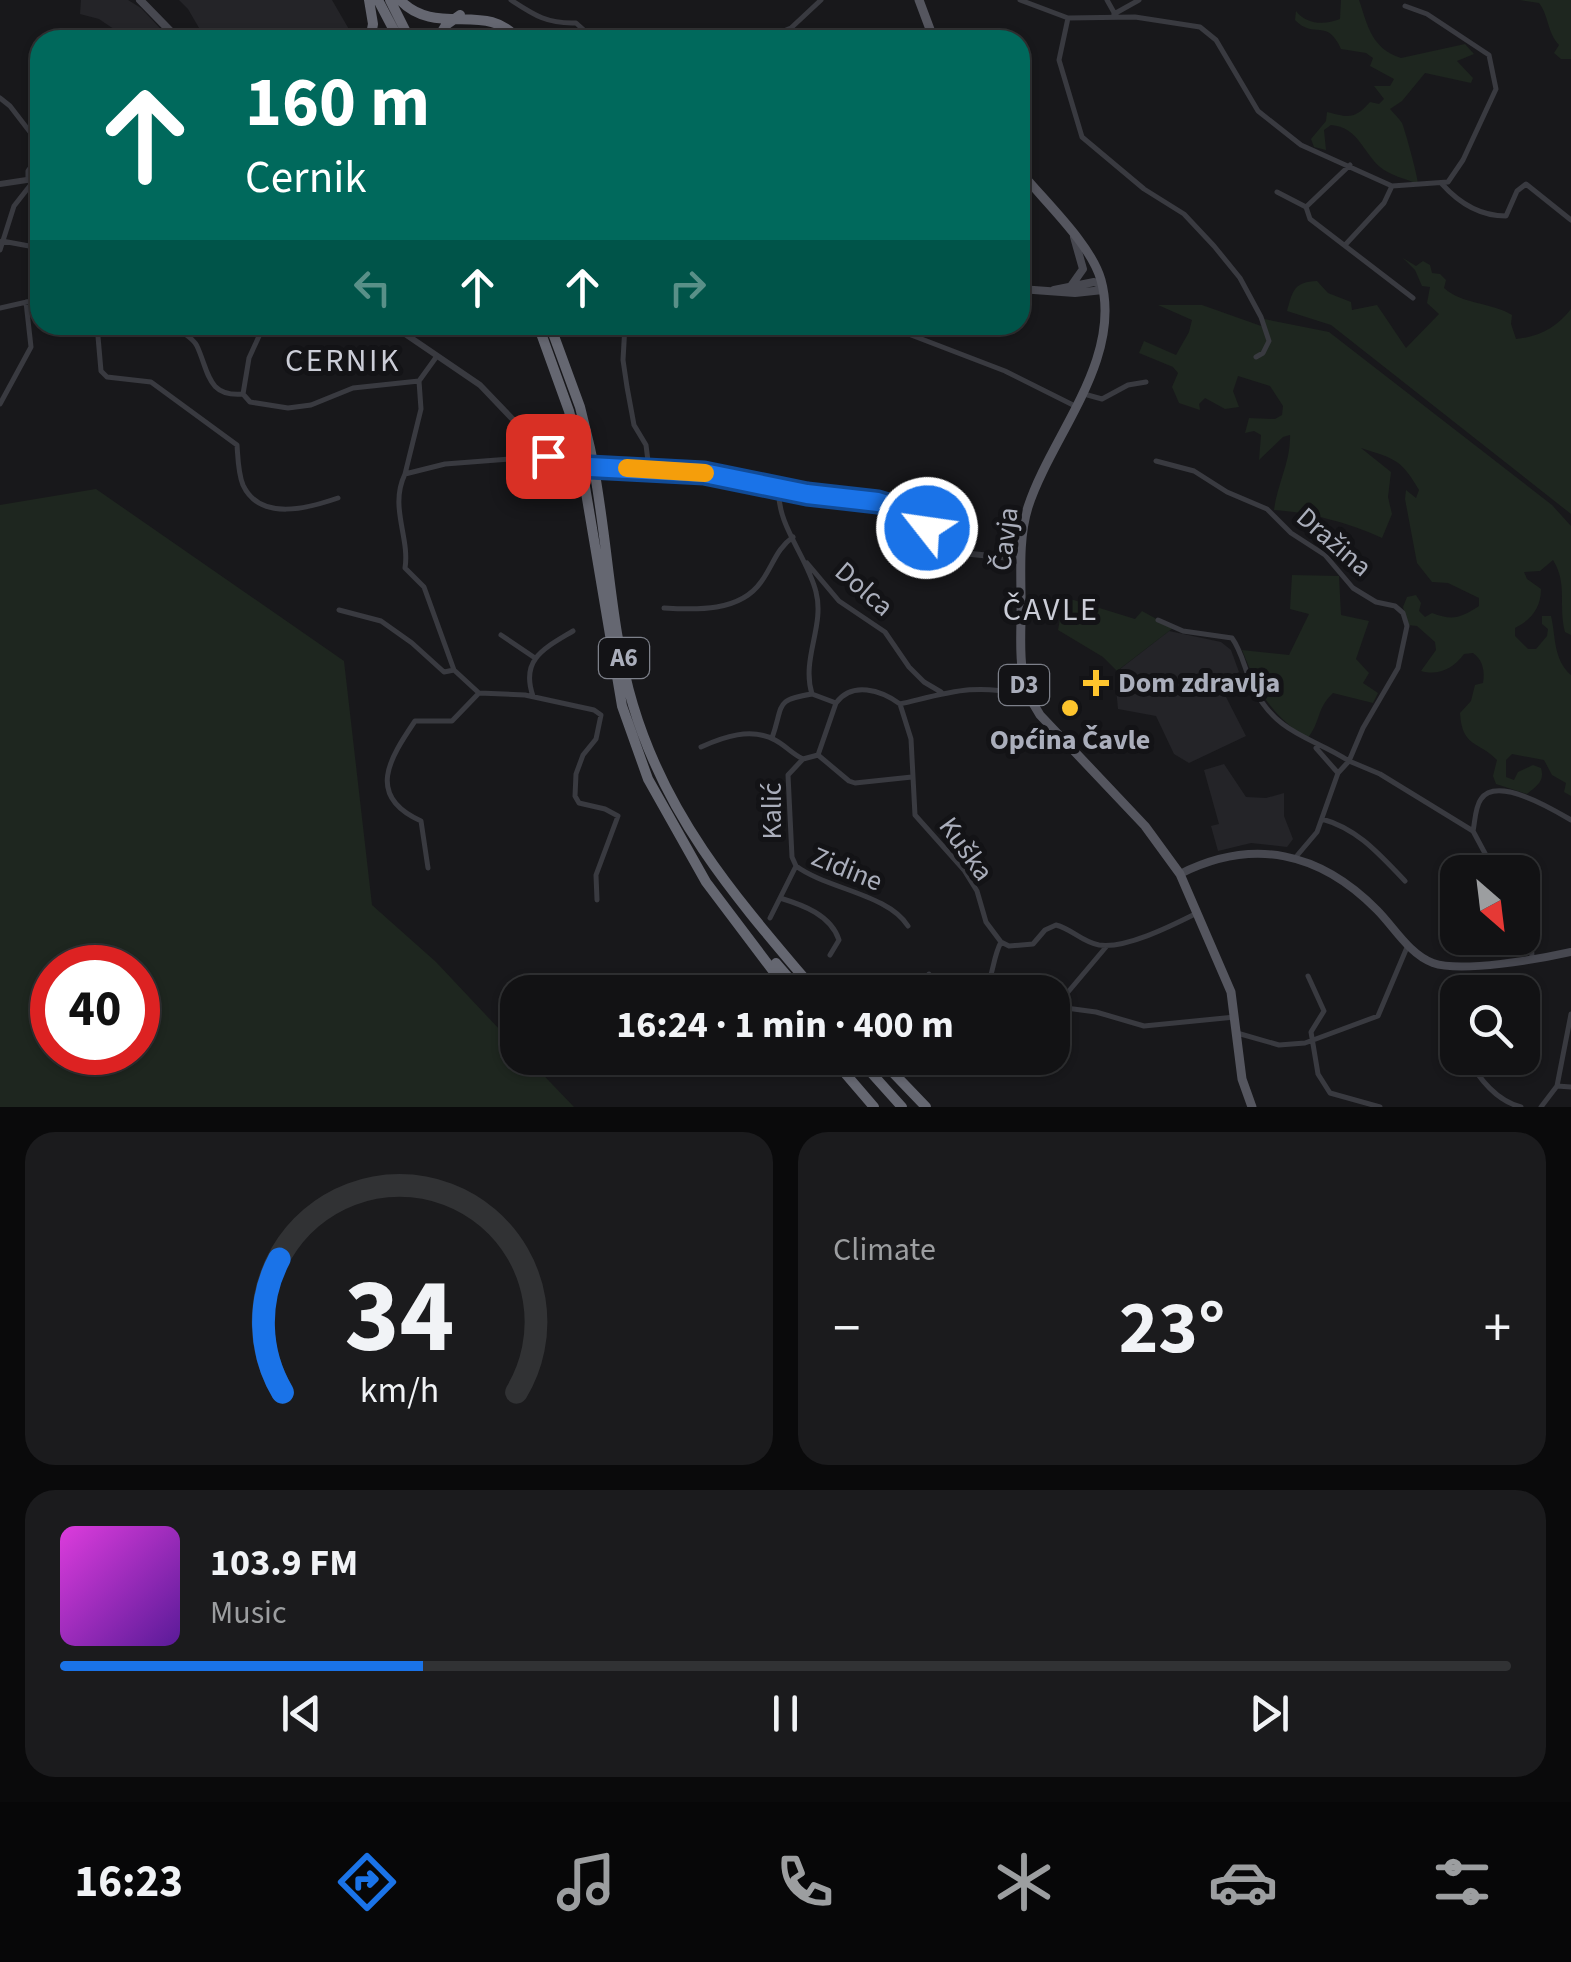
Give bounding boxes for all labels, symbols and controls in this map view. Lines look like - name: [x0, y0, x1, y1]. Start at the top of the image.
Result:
- text: 160 m: [245, 53, 430, 153]
- icon: ahead: [80, 70, 210, 200]
- text: Cernik: [245, 146, 367, 210]
- icon: left: [345, 260, 400, 315]
- icon: ahead: [450, 260, 505, 315]
- icon: ahead: [555, 260, 610, 315]
- icon: right: [660, 260, 715, 315]
- district label: CERNIK: [285, 338, 401, 384]
- pin: [506, 414, 591, 499]
- icon: arrive: [521, 429, 576, 484]
- position arrow: [875, 476, 979, 580]
- street label: Dražina: [1287, 498, 1381, 586]
- street label: Čavja: [981, 505, 1029, 573]
- street label: Dolca: [826, 552, 902, 626]
- district label: ČAVLE: [1003, 587, 1099, 633]
- road number: A6: [599, 638, 649, 678]
- place label: Dom zdravlja: [1118, 663, 1280, 703]
- road number: D3: [999, 665, 1049, 705]
- marker: Dom zdravlja: [1083, 670, 1109, 696]
- marker: Općina Čavle: [1059, 697, 1081, 719]
- place label: Općina Čavle: [990, 720, 1150, 760]
- street label: Kalić: [752, 782, 792, 840]
- street label: Kuška: [929, 809, 1003, 889]
- street label: Zidine: [805, 837, 889, 901]
- north arrow: [1440, 855, 1540, 955]
- map controls: [1440, 855, 1540, 1075]
- speed limit sign: 40: [30, 945, 160, 1075]
- button: search: [1440, 975, 1540, 1075]
- text: 16:24 · 1 min · 400 m: [616, 998, 954, 1052]
- text: Climate: [833, 1227, 936, 1273]
- text: 34: [344, 1244, 454, 1392]
- text: 23°: [1119, 1275, 1225, 1382]
- text: −: [833, 1290, 860, 1368]
- text: +: [1484, 1290, 1511, 1368]
- text: km/h: [359, 1365, 439, 1416]
- text: 103.9 FM: [210, 1536, 358, 1590]
- text: Music: [210, 1590, 287, 1636]
- icon: previous: [274, 1686, 329, 1741]
- icon: pause: [758, 1686, 813, 1741]
- icon: next: [1242, 1686, 1297, 1741]
- icon: directions: [332, 1847, 402, 1917]
- icon: music: [551, 1847, 621, 1917]
- icon: phone: [770, 1847, 840, 1917]
- icon: climate: [989, 1847, 1059, 1917]
- icon: car: [1208, 1847, 1278, 1917]
- icon: filters: [1427, 1847, 1497, 1917]
- text: 16:23: [74, 1850, 183, 1914]

